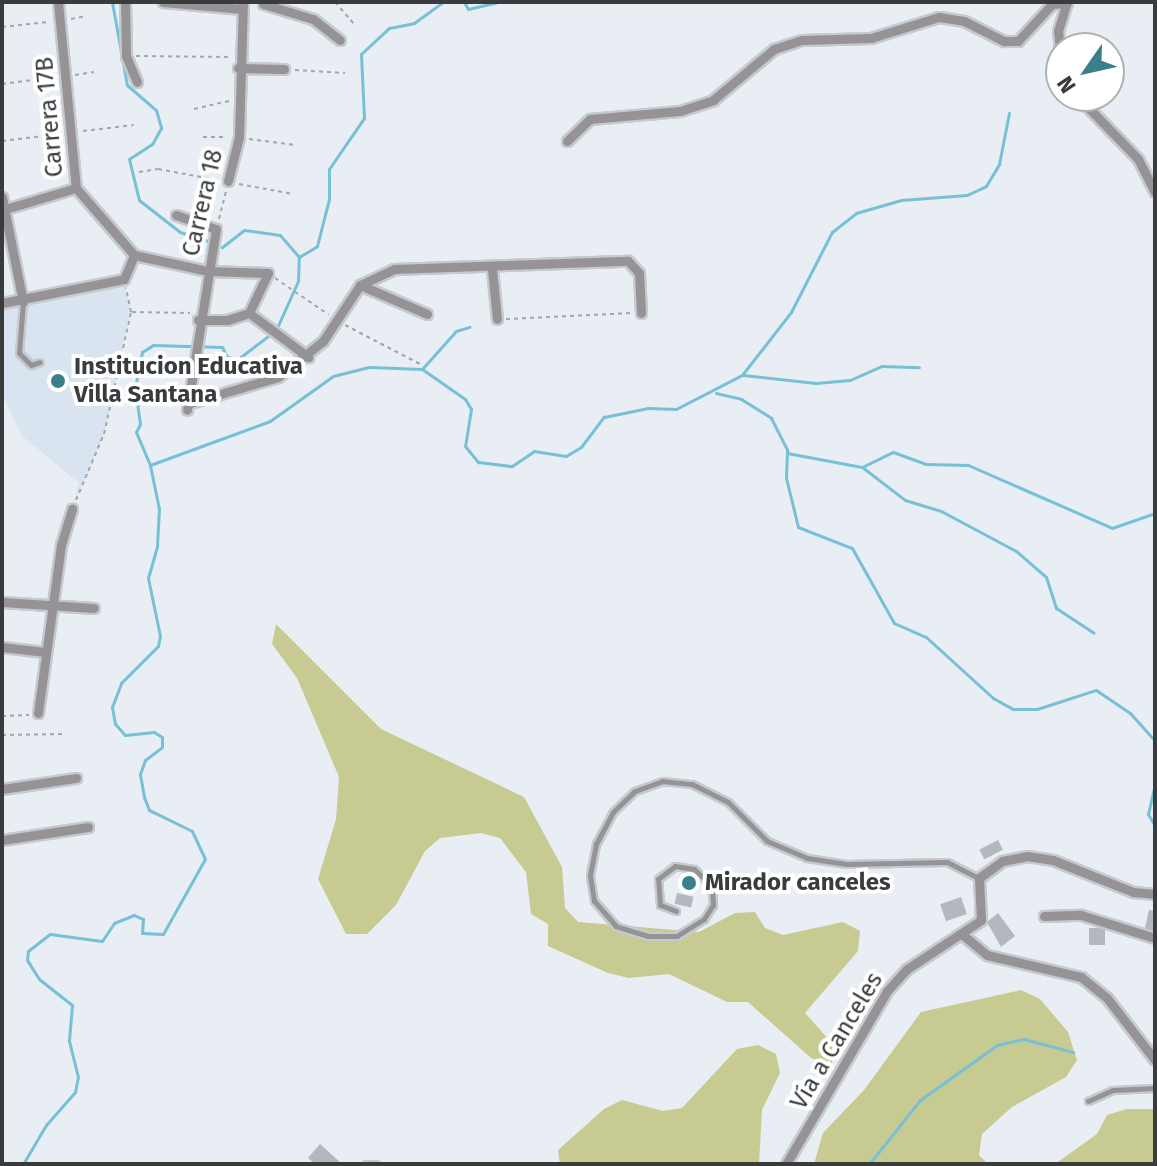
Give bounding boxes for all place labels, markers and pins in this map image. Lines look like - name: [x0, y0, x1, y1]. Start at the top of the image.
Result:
- place label: Institucion Educativa Villa Santana: [74, 353, 303, 409]
- marker: Institucion Educativa Villa Santana: [49, 372, 67, 390]
- place label: Mirador canceles: [705, 869, 891, 897]
- marker: Mirador canceles: [680, 874, 698, 892]

